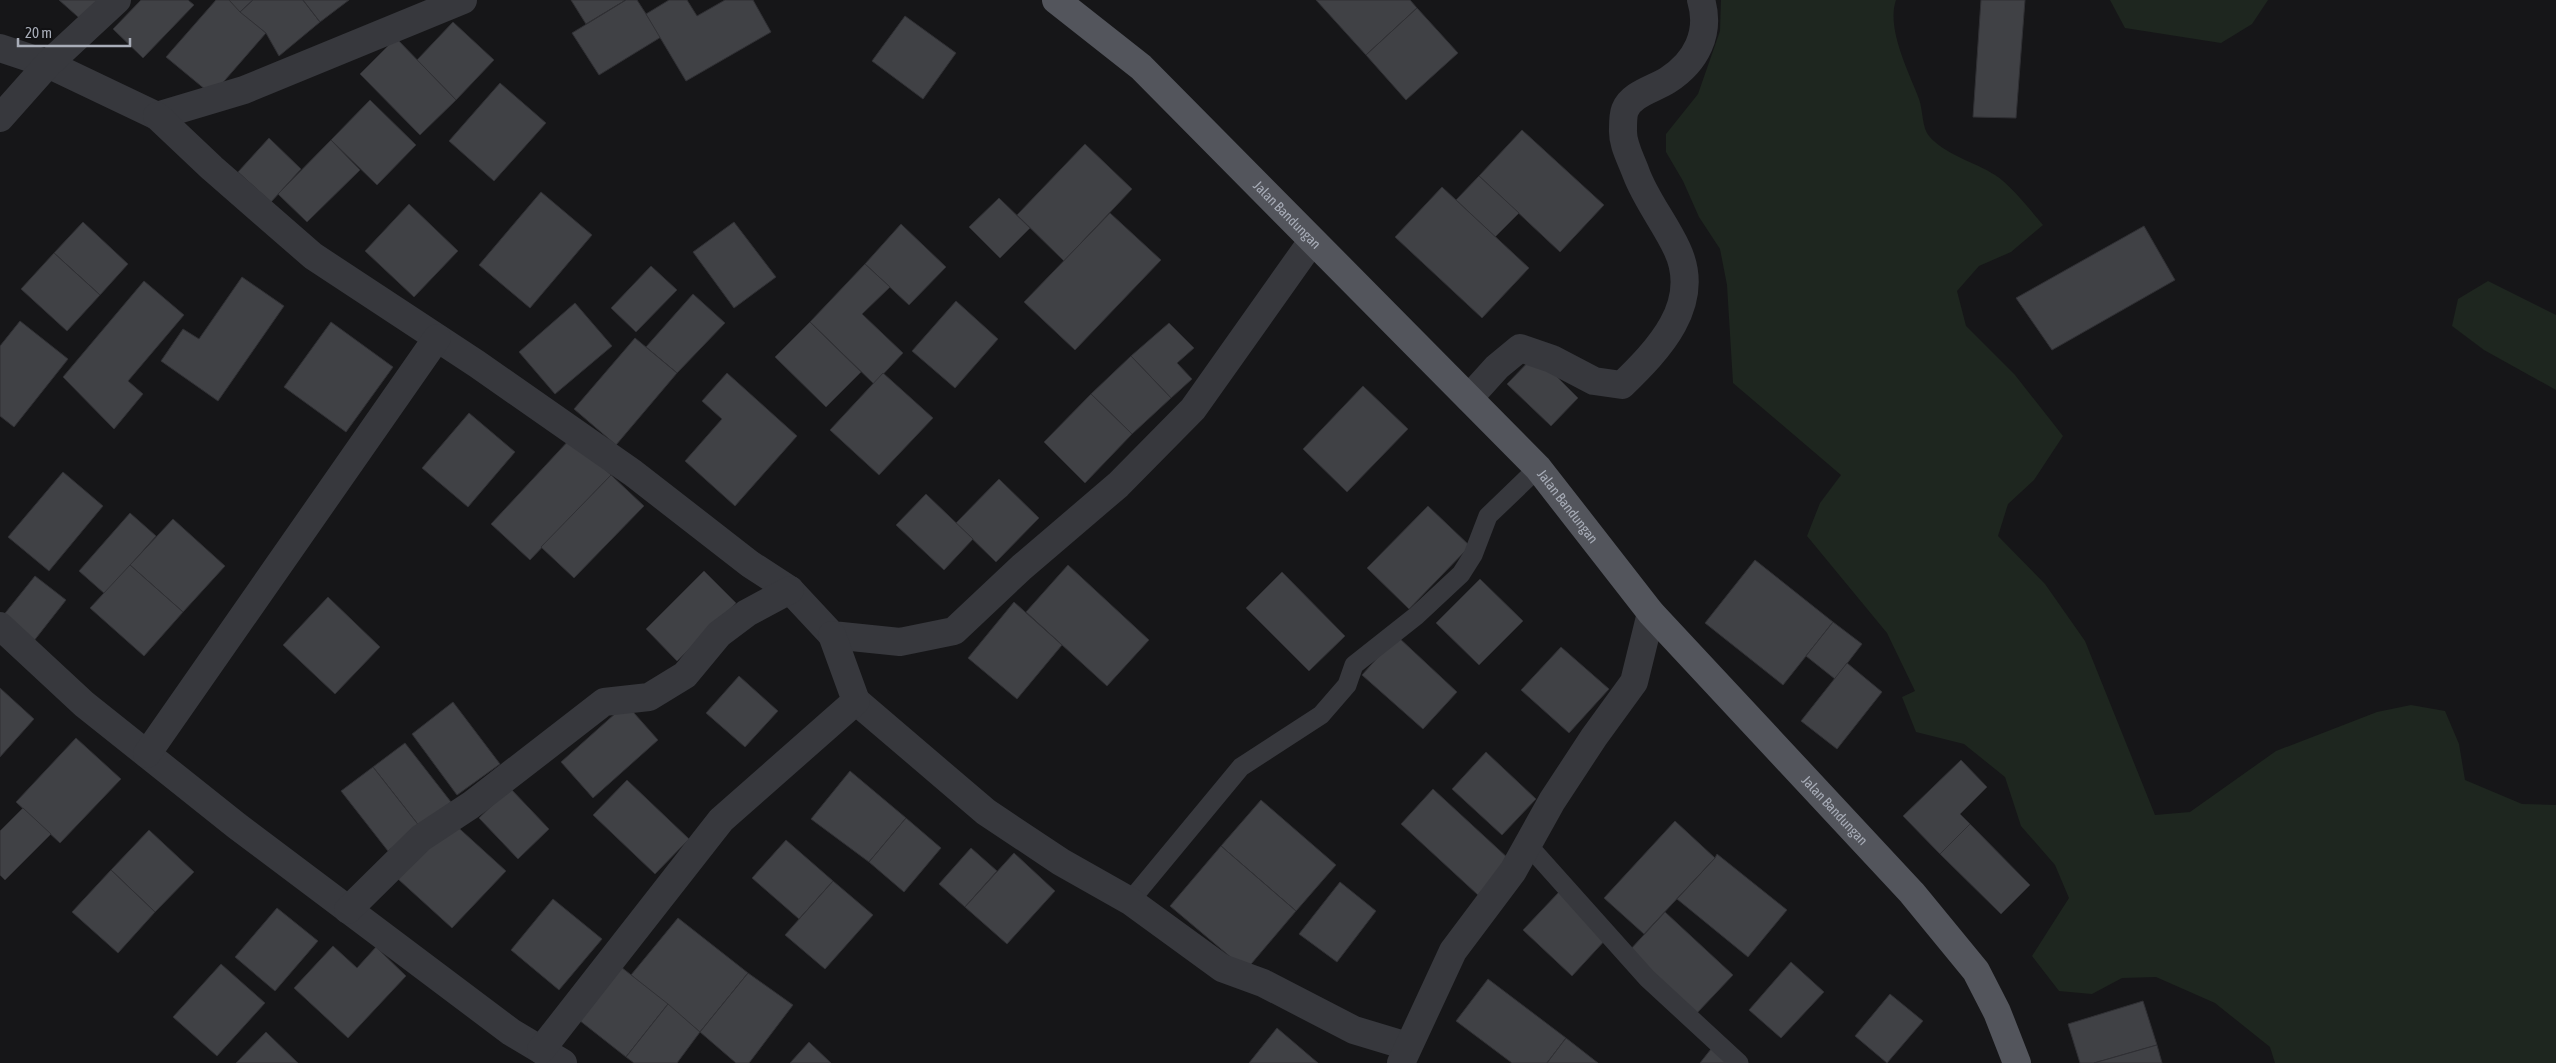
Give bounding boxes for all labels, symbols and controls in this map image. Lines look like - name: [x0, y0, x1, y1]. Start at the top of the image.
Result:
- scale bar: [18, 15, 130, 47]
- text: 20 m: [25, 24, 52, 41]
- street label: Jalan Bandungan: [1250, 177, 1324, 252]
- street label: Jalan Bandungan: [1534, 466, 1602, 546]
- street label: Jalan Bandungan: [1799, 772, 1871, 848]

